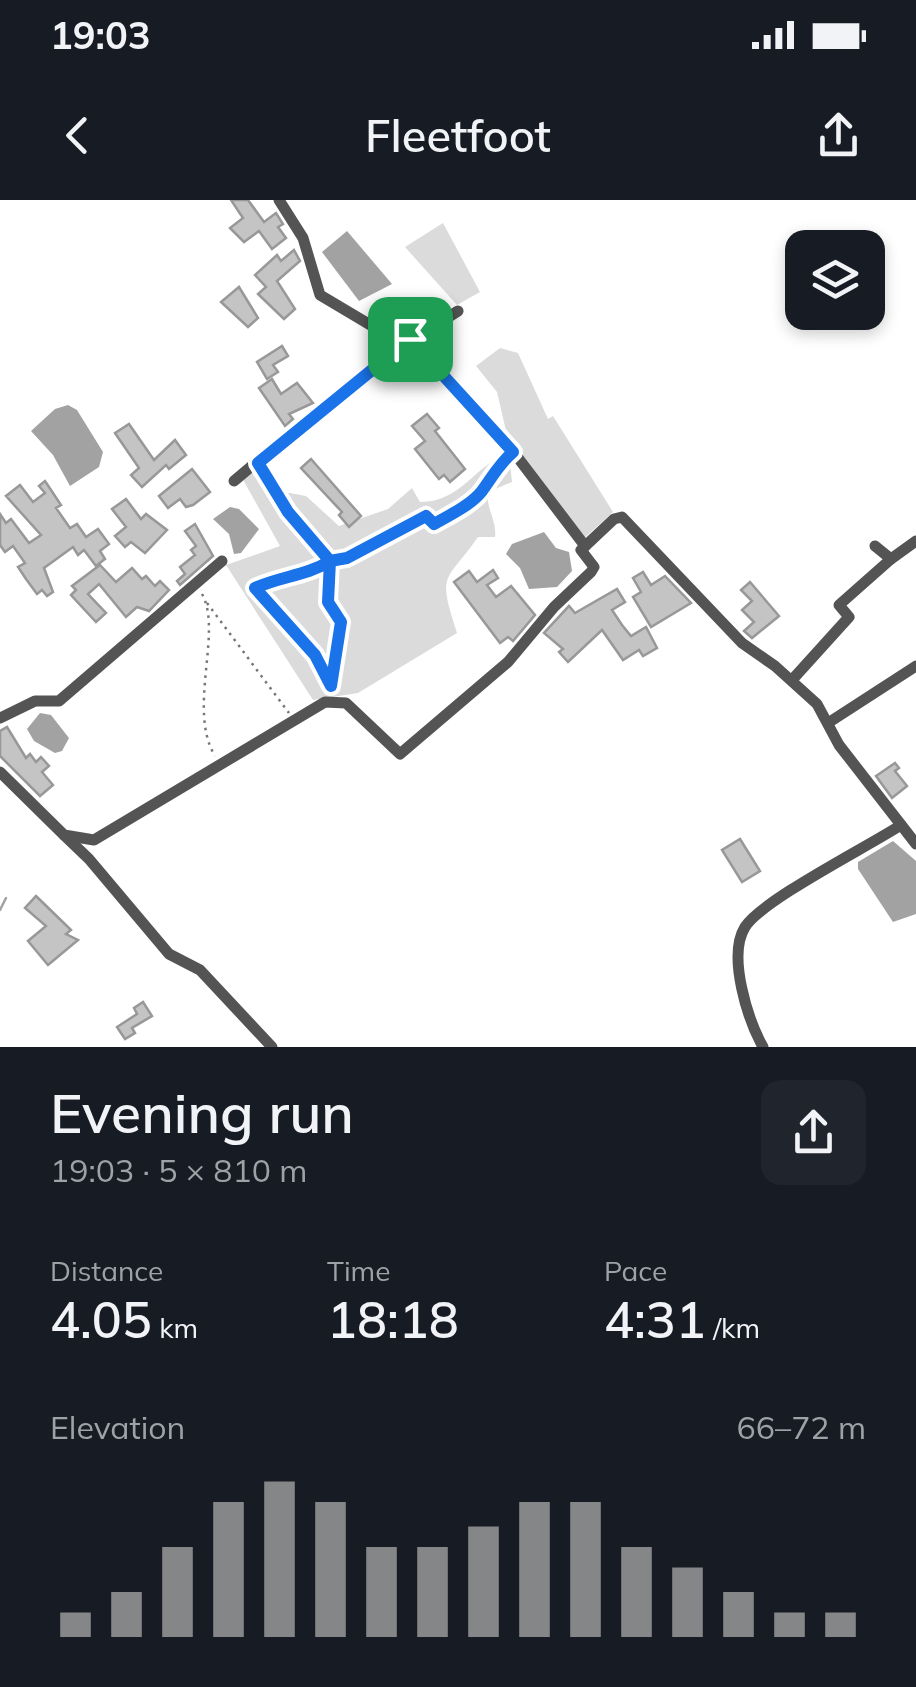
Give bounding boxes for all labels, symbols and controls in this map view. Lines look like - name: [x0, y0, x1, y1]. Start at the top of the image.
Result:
- text: 19:03: [50, 11, 151, 59]
- text: Fleetfoot: [365, 107, 551, 163]
- icon: back: [50, 108, 105, 163]
- icon: share: [811, 108, 866, 163]
- map controls: [785, 230, 885, 330]
- button: layers: [785, 230, 885, 330]
- pin: [368, 297, 453, 382]
- icon: arrive: [383, 312, 438, 367]
- text: Evening run: [50, 1078, 354, 1147]
- button: share: [761, 1080, 866, 1185]
- text: 19:03 · 5 × 810 m: [50, 1150, 307, 1190]
- text: Distance: [50, 1253, 163, 1288]
- text: Time: [327, 1253, 390, 1288]
- text: Pace: [604, 1253, 667, 1288]
- text: 4.05: [50, 1288, 152, 1351]
- text: 18:18: [327, 1288, 459, 1351]
- text: 4:31: [604, 1288, 706, 1351]
- text: km: [152, 1310, 198, 1345]
- text: /km: [706, 1310, 760, 1345]
- text: Elevation: [50, 1407, 185, 1447]
- text: 66–72 m: [737, 1407, 866, 1447]

